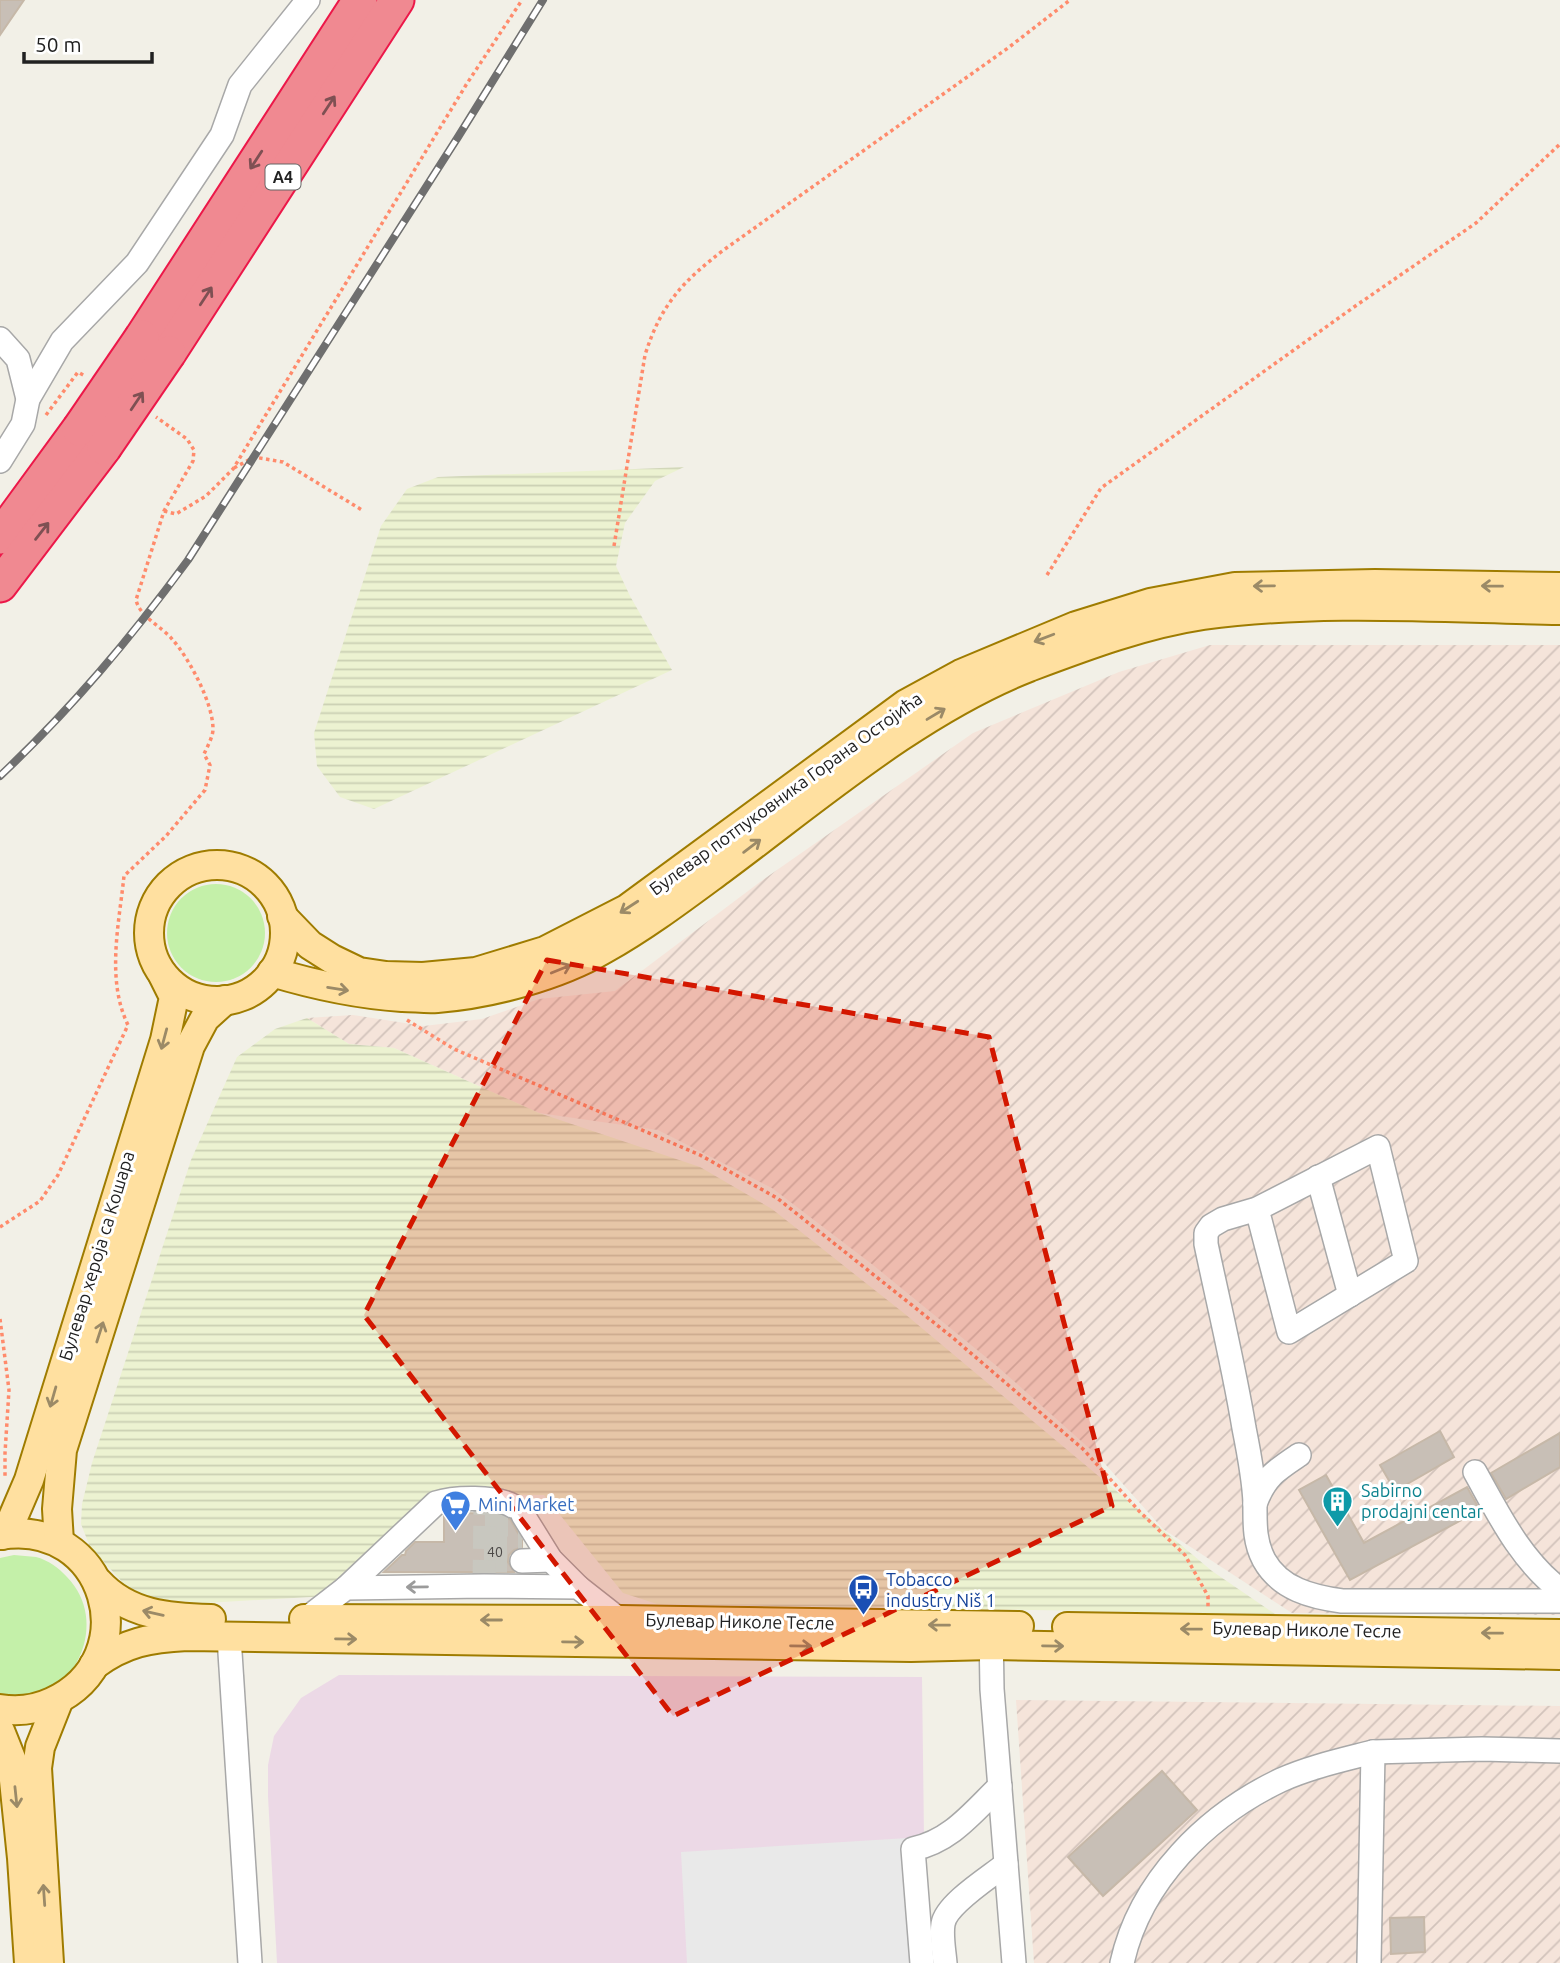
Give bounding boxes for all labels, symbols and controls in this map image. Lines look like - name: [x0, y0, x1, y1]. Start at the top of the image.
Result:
- scale bar: [24, 21, 152, 65]
- text: 50 m: [35, 32, 82, 56]
- one-way arrow: [323, 95, 337, 115]
- one-way arrow: [249, 150, 263, 169]
- road number: A4: [266, 164, 300, 190]
- one-way arrow: [199, 287, 214, 306]
- one-way arrow: [130, 391, 144, 411]
- one-way arrow: [35, 523, 50, 541]
- one-way arrow: [1481, 579, 1504, 593]
- one-way arrow: [1253, 580, 1276, 593]
- one-way arrow: [1033, 633, 1055, 645]
- street label: Булевар потпуковника Горана Остојића: [645, 688, 925, 899]
- one-way arrow: [926, 706, 946, 720]
- one-way arrow: [742, 839, 761, 854]
- one-way arrow: [619, 901, 639, 915]
- one-way arrow: [550, 961, 571, 974]
- one-way arrow: [326, 983, 349, 996]
- one-way arrow: [157, 1028, 170, 1050]
- street label: Булевар хероја са Кошара: [55, 1149, 137, 1363]
- one-way arrow: [94, 1322, 107, 1344]
- one-way arrow: [46, 1386, 59, 1408]
- place label: Sabirno prodajni centar: [1361, 1480, 1484, 1521]
- building icon: Sabirno prodajni centar: [1321, 1484, 1355, 1528]
- supermarket icon: Mini Market: [438, 1488, 472, 1532]
- place label: Mini Market: [478, 1494, 574, 1514]
- house number: 40: [487, 1544, 503, 1560]
- place label: Tobacco industry Niš 1: [886, 1569, 996, 1610]
- bus stop icon: Tobacco industry Niš 1: [846, 1573, 880, 1617]
- one-way arrow: [405, 1580, 428, 1594]
- one-way arrow: [142, 1606, 164, 1619]
- street label: Булевар Николе Тесле: [645, 1609, 835, 1633]
- one-way arrow: [480, 1613, 503, 1627]
- street label: Булевар Николе Тесле: [1212, 1617, 1402, 1641]
- one-way arrow: [928, 1618, 951, 1632]
- one-way arrow: [1180, 1622, 1203, 1636]
- one-way arrow: [1481, 1627, 1504, 1640]
- one-way arrow: [334, 1632, 357, 1645]
- one-way arrow: [561, 1635, 584, 1649]
- one-way arrow: [789, 1639, 812, 1653]
- one-way arrow: [1041, 1639, 1064, 1653]
- one-way arrow: [9, 1785, 22, 1808]
- one-way arrow: [38, 1884, 51, 1907]

